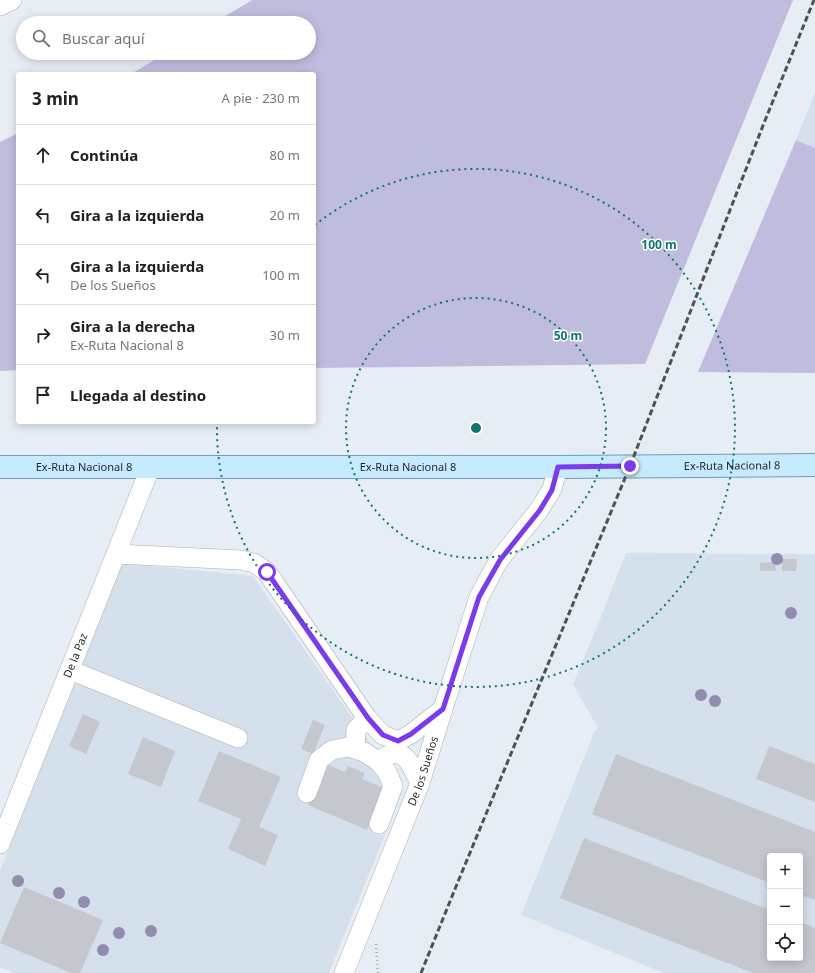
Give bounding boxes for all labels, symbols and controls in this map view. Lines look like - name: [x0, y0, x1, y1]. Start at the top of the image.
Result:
- search box: [16, 16, 316, 60]
- icon: search: [30, 27, 52, 49]
- text: Buscar aquí: [62, 28, 145, 48]
- text: 3 min: [32, 87, 79, 110]
- text: A pie · 230 m: [222, 89, 300, 107]
- icon: ahead: [32, 144, 54, 166]
- text: Continúa: [70, 145, 138, 165]
- text: 80 m: [270, 146, 300, 164]
- icon: left: [32, 204, 54, 226]
- text: Gira a la izquierda: [70, 205, 204, 225]
- text: 20 m: [270, 206, 300, 224]
- text: 100 m: [641, 236, 677, 253]
- text: Gira a la izquierda: [70, 256, 204, 276]
- icon: left: [32, 264, 54, 286]
- text: 100 m: [262, 266, 300, 284]
- text: De los Sueños: [70, 276, 156, 294]
- text: Gira a la derecha: [70, 316, 195, 336]
- icon: right: [32, 324, 54, 346]
- text: 30 m: [270, 326, 300, 344]
- text: 50 m: [554, 327, 582, 344]
- text: Ex-Ruta Nacional 8: [70, 336, 184, 354]
- icon: arrive: [32, 384, 54, 406]
- text: Llegada al destino: [70, 385, 206, 405]
- centre of rings: [469, 421, 483, 435]
- route end: [621, 457, 639, 475]
- street label: Ex-Ruta Nacional 8: [684, 457, 780, 473]
- street label: Ex-Ruta Nacional 8: [36, 459, 132, 474]
- street label: Ex-Ruta Nacional 8: [360, 459, 456, 474]
- route start: [258, 563, 276, 581]
- street label: De la Paz: [59, 631, 91, 680]
- street label: De los Sueños: [404, 734, 441, 808]
- map controls: [767, 853, 803, 961]
- button: +: [767, 853, 803, 889]
- button: −: [767, 889, 803, 925]
- button: locate: [767, 925, 803, 961]

